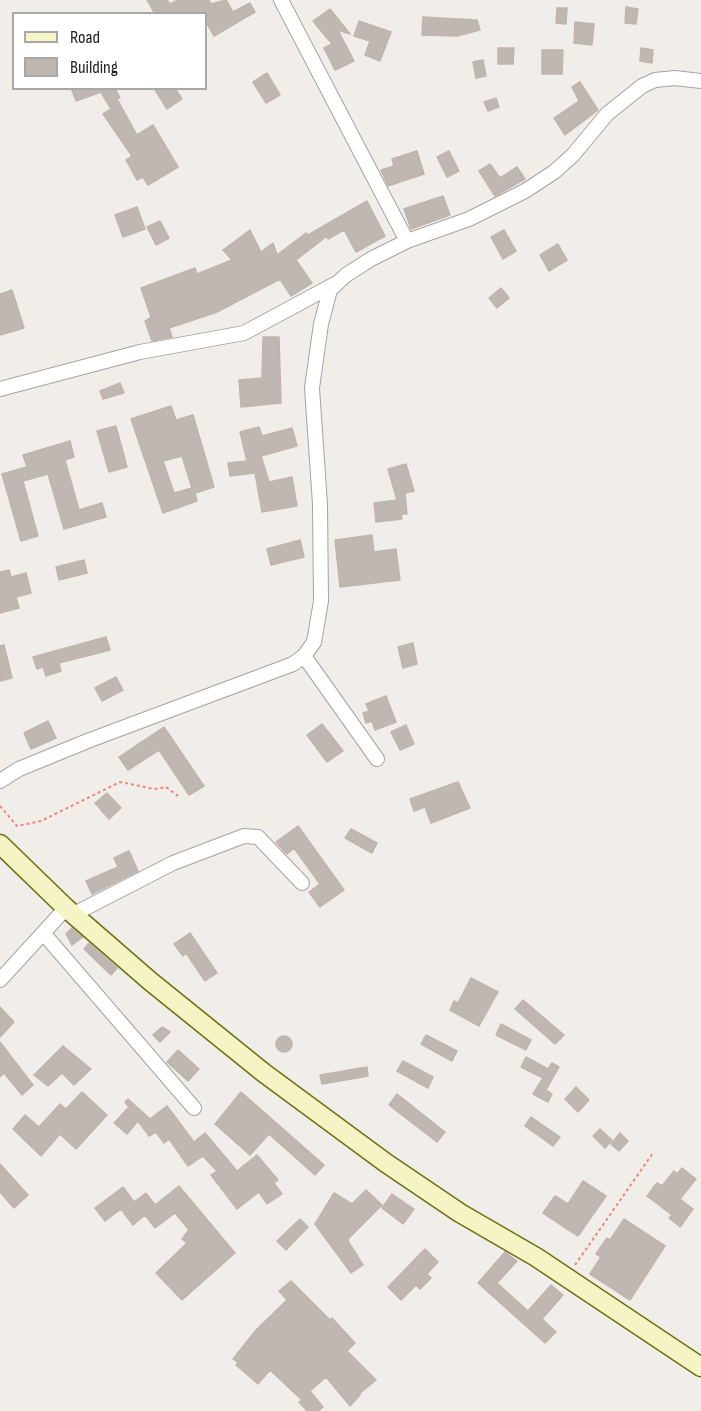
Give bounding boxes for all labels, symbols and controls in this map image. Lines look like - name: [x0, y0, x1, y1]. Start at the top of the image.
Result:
- legend: [12, 12, 207, 90]
- text: Road: [70, 27, 100, 48]
- text: Building: [70, 57, 118, 78]

